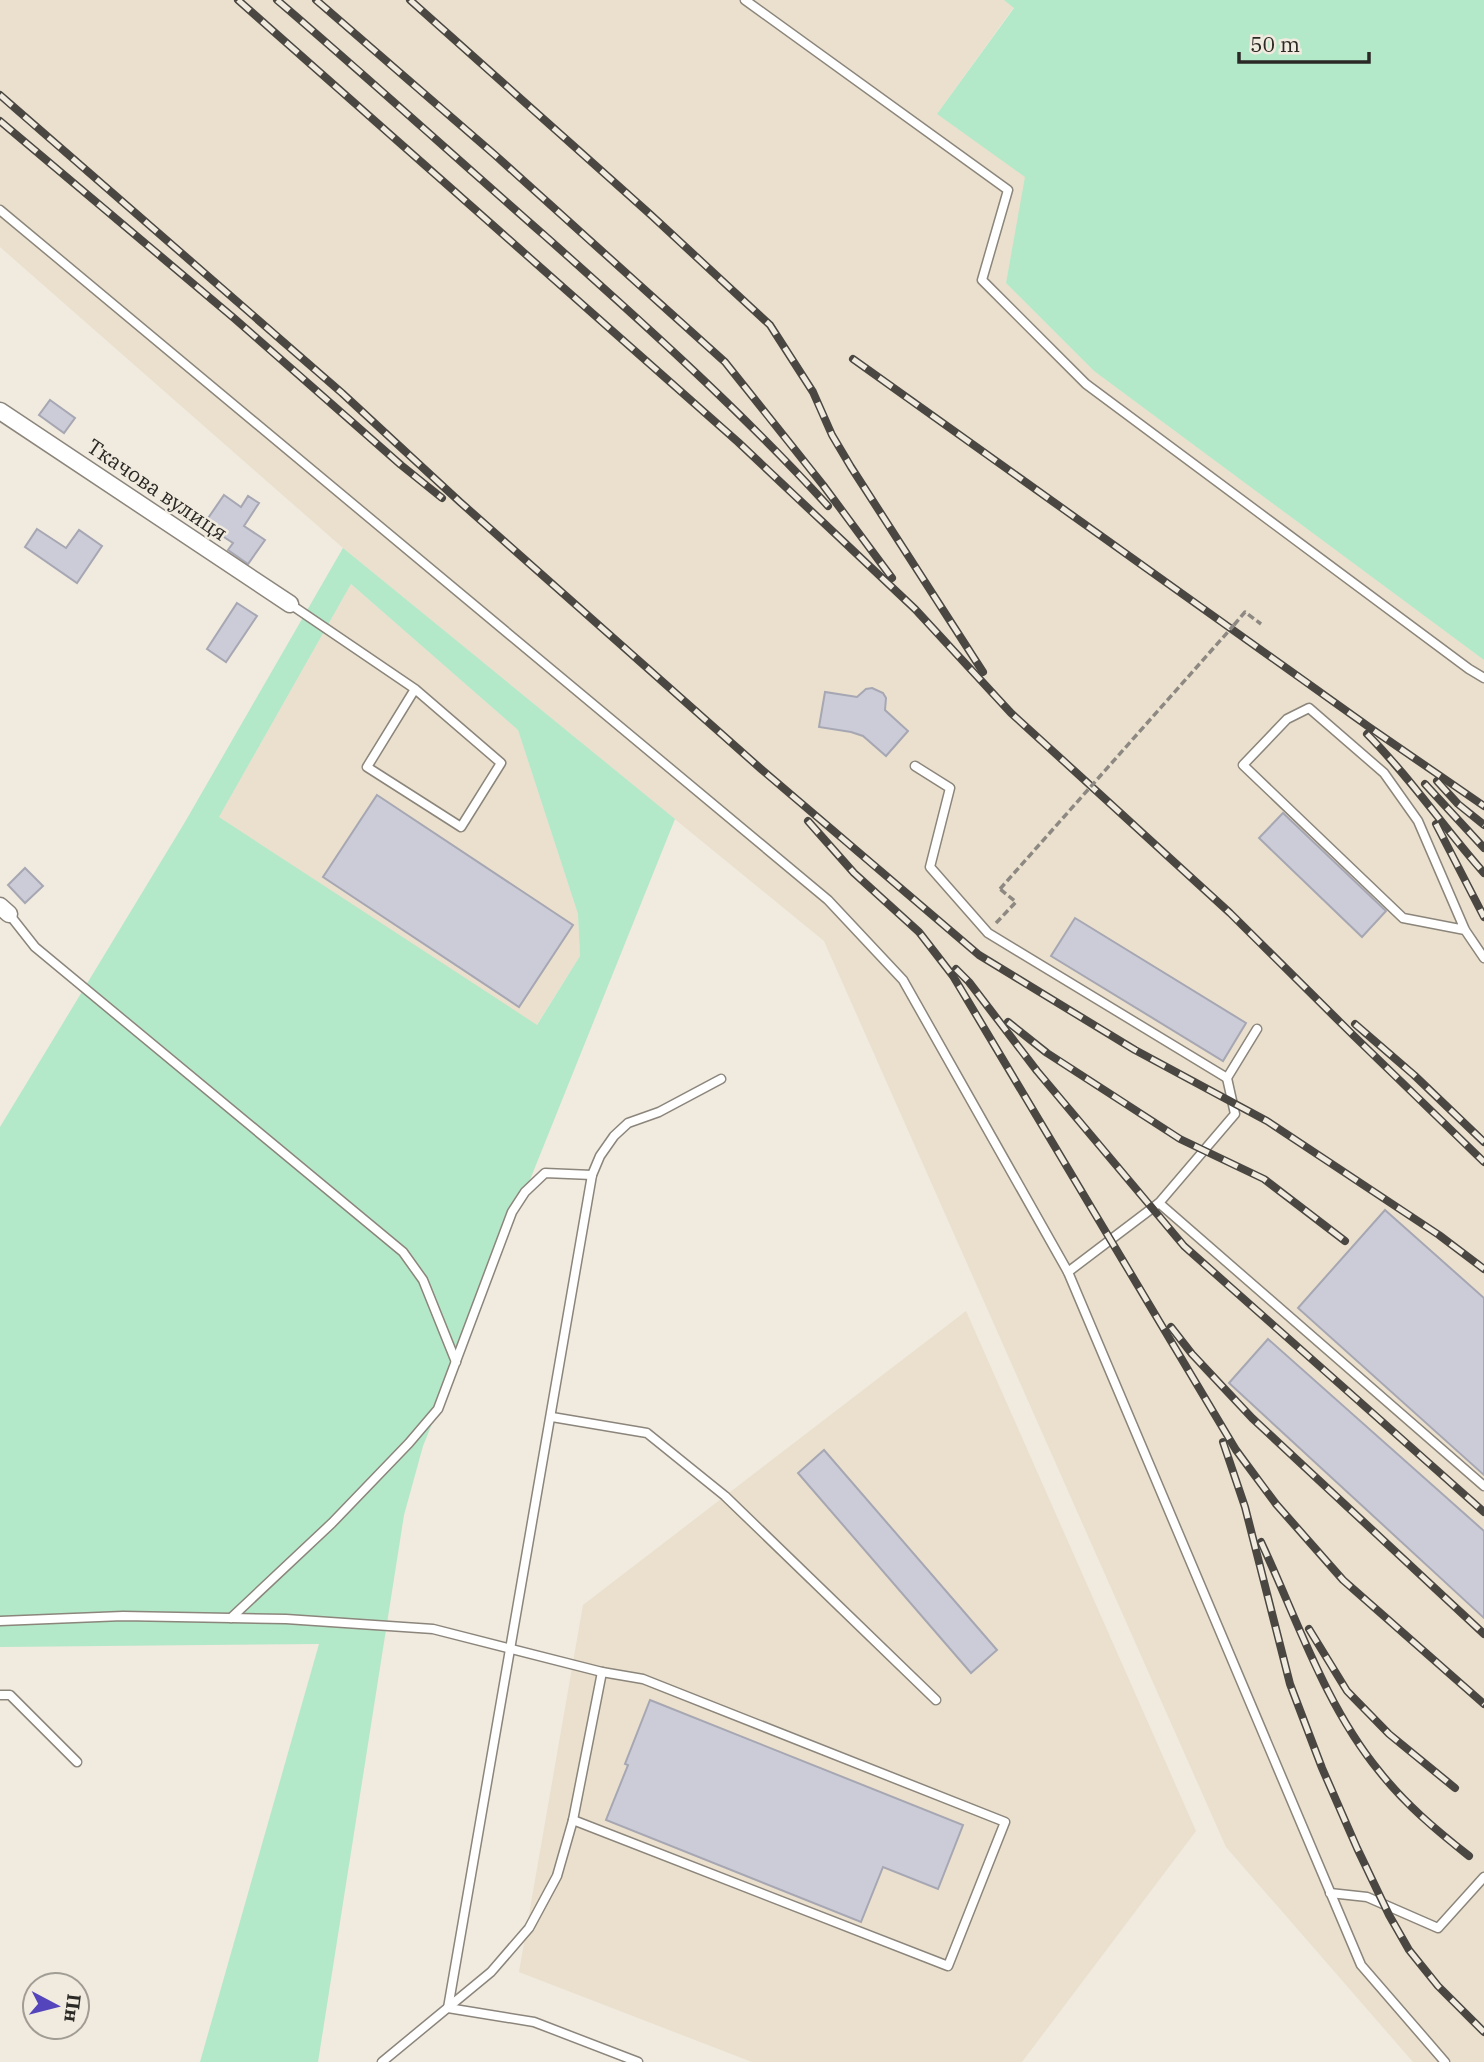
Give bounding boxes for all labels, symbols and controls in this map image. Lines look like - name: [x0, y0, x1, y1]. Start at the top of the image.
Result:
- scale bar: [1239, 21, 1368, 65]
- text: 50 m: [1250, 30, 1300, 58]
- street label: Ткачова вулиця: [82, 432, 233, 547]
- north arrow: [21, 1971, 91, 2041]
- text: Пн: [59, 1993, 87, 2024]

